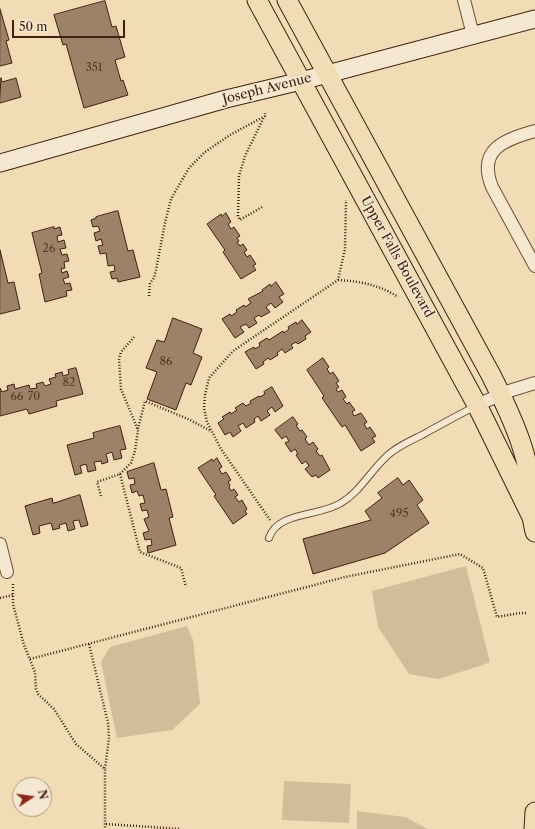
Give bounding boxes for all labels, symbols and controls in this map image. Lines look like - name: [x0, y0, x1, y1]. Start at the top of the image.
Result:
- scale bar: [14, 12, 127, 38]
- text: 50 m: [19, 19, 48, 34]
- house number: 351: [86, 61, 102, 75]
- street label: Joseph Avenue: [221, 70, 313, 108]
- street label: Upper Falls Boulevard: [357, 194, 437, 320]
- house number: 26: [43, 242, 55, 256]
- house number: 86: [160, 355, 172, 369]
- house number: 82: [63, 376, 75, 390]
- house number: 66: [11, 390, 23, 404]
- house number: 70: [28, 390, 40, 404]
- house number: 495: [390, 507, 408, 521]
- north arrow: [12, 777, 52, 817]
- text: N: [35, 788, 51, 801]

